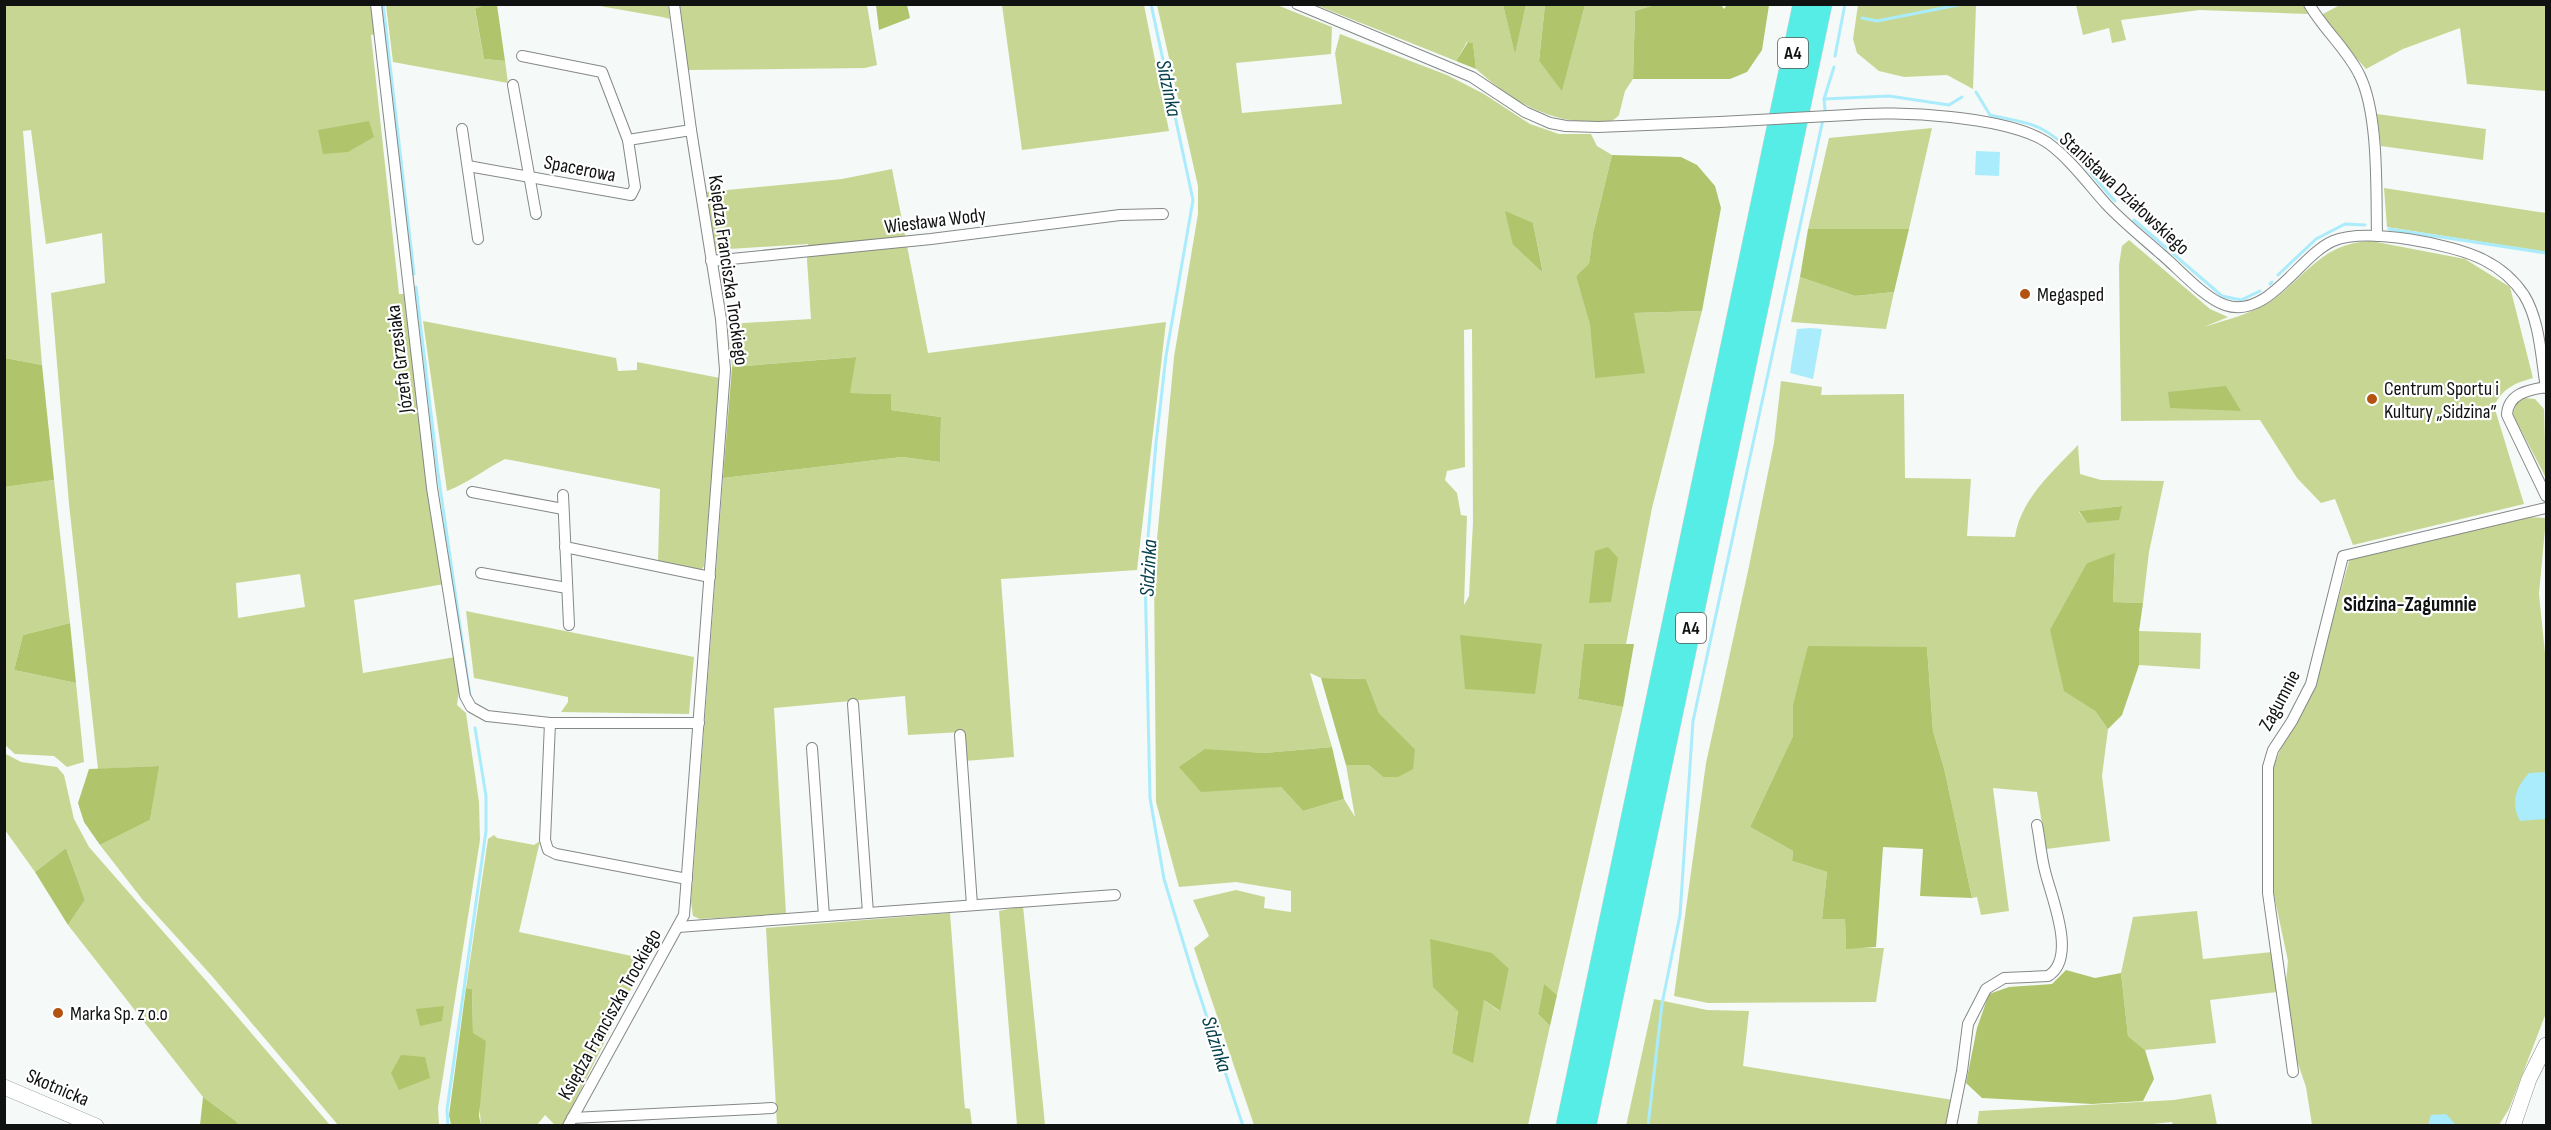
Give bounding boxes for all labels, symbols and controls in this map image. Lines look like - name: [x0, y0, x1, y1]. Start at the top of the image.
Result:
- road number: A4: [1778, 38, 1808, 68]
- water label: Sidzinka: [1150, 58, 1187, 119]
- street label: Stanisława Działowskiego: [2054, 127, 2194, 260]
- street label: Spacerowa: [542, 150, 618, 188]
- street label: Księdza Franciszka Trockiego: [703, 174, 753, 367]
- street label: Wiesława Wody: [883, 203, 988, 239]
- place label: Megasped: [2037, 283, 2104, 307]
- marker: Megasped: [2018, 287, 2032, 301]
- street label: Józefa Grzesiaka: [381, 304, 419, 415]
- place label: Centrum Sportu i Kultury „Sidzina”: [2384, 377, 2499, 424]
- marker: Centrum Sportu i Kultury „Sidzina”: [2365, 392, 2379, 406]
- water label: Sidzinka: [1135, 538, 1163, 597]
- district label: Sidzina-Zagumnie: [2343, 592, 2477, 617]
- road number: A4: [1676, 613, 1706, 643]
- street label: Zagumnie: [2254, 666, 2306, 735]
- street label: Księdza Franciszka Trockiego: [553, 925, 667, 1104]
- place label: Marka Sp. z o.o: [70, 1002, 168, 1026]
- marker: Marka Sp. z o.o: [51, 1006, 65, 1020]
- water label: Sidzinka: [1196, 1013, 1237, 1076]
- street label: Skotnicka: [23, 1064, 93, 1112]

